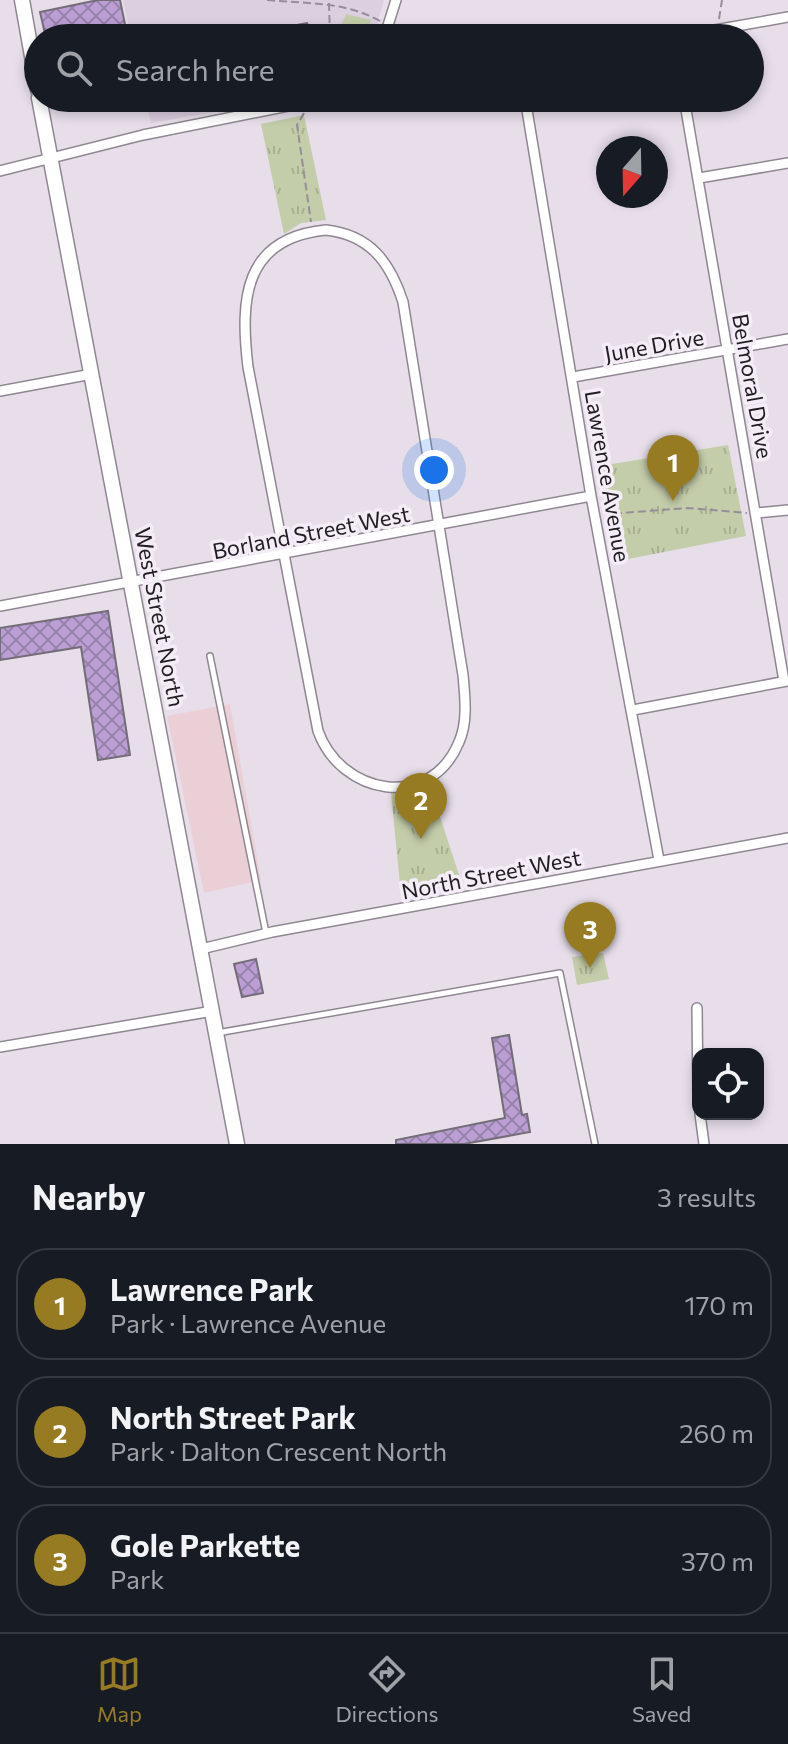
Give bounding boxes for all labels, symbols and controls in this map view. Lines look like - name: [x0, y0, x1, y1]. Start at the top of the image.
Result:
- search box: [24, 24, 764, 112]
- icon: search: [52, 46, 96, 90]
- text: Search here: [116, 50, 275, 87]
- north arrow: [596, 136, 668, 208]
- street label: Belmoral Drive: [727, 311, 779, 461]
- street label: June Drive: [602, 323, 706, 367]
- street label: Lawrence Avenue: [580, 388, 636, 564]
- pin: 1: [647, 435, 699, 501]
- your location: [414, 450, 454, 490]
- street label: Borland Street West: [210, 500, 412, 564]
- street label: West Street North: [129, 525, 191, 709]
- pin: 2: [395, 773, 447, 839]
- street label: North Street West: [399, 843, 583, 905]
- pin: 3: [564, 902, 616, 968]
- map controls: [692, 1048, 764, 1120]
- button: locate: [692, 1048, 764, 1120]
- text: Nearby: [32, 1175, 146, 1217]
- text: 3 results: [657, 1181, 756, 1212]
- text: Lawrence Park: [110, 1270, 314, 1307]
- text: 1: [54, 1289, 66, 1320]
- text: 170 m: [685, 1289, 754, 1320]
- text: Park · Lawrence Avenue: [110, 1307, 386, 1338]
- text: North Street Park: [110, 1398, 356, 1435]
- text: 2: [53, 1417, 67, 1448]
- text: 260 m: [679, 1417, 754, 1448]
- text: Park · Dalton Crescent North: [110, 1435, 447, 1466]
- text: Gole Parkette: [110, 1526, 300, 1563]
- text: 3: [52, 1545, 68, 1576]
- text: 370 m: [681, 1545, 754, 1576]
- text: Park: [110, 1563, 164, 1594]
- tab: Map: [97, 1652, 142, 1727]
- tab: Directions: [335, 1652, 439, 1727]
- tab: Saved: [632, 1652, 691, 1727]

